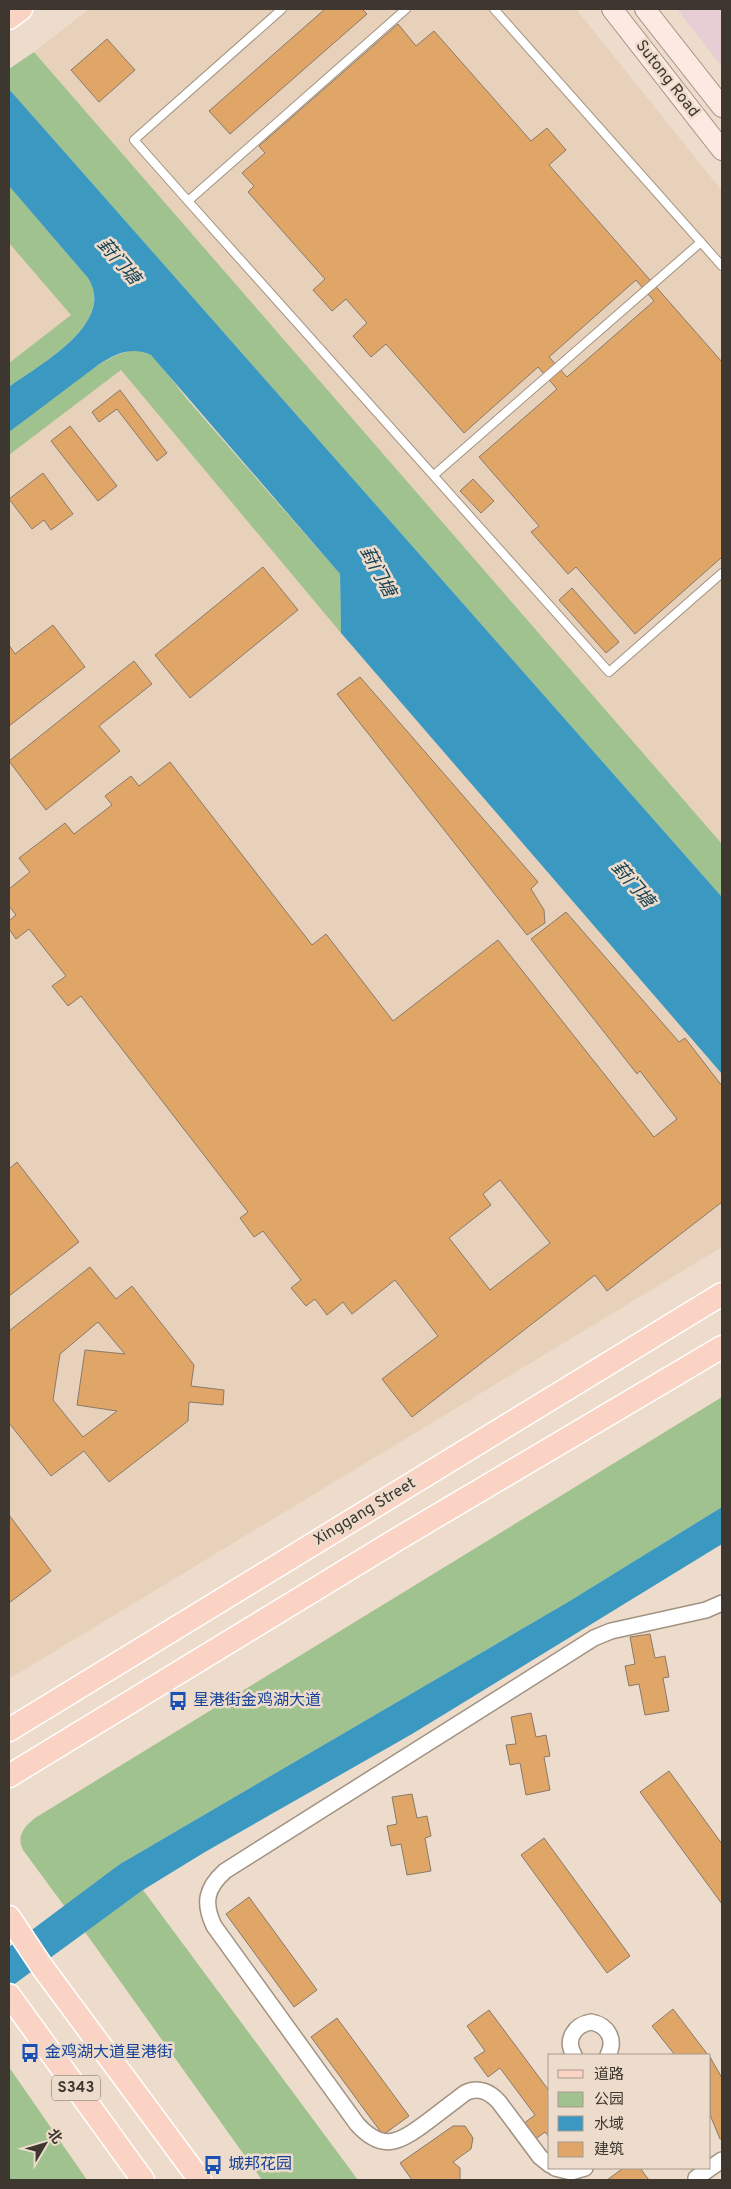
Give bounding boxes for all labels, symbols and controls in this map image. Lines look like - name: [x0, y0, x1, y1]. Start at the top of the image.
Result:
- street label: Sutong Road: [631, 36, 703, 122]
- water label: 葑门塘: [92, 234, 146, 292]
- water label: 葑门塘: [354, 543, 401, 604]
- water label: 葑门塘: [606, 857, 660, 915]
- street label: Xinggang Street: [310, 1474, 420, 1550]
- bus stop icon: 星港街金鸡湖大道: [167, 1690, 189, 1712]
- place label: 星港街金鸡湖大道: [193, 1691, 321, 1711]
- bus stop icon: 金鸡湖大道星港街: [19, 2042, 41, 2064]
- place label: 金鸡湖大道星港街: [45, 2043, 173, 2063]
- legend: [548, 2054, 711, 2169]
- text: 道路: [594, 2066, 624, 2085]
- road number: S343: [52, 2076, 100, 2100]
- text: 公园: [594, 2091, 624, 2110]
- text: 水域: [594, 2116, 624, 2135]
- north arrow: [20, 2119, 70, 2169]
- text: 北: [43, 2126, 65, 2148]
- text: 建筑: [594, 2141, 624, 2160]
- bus stop icon: 城邦花园: [202, 2154, 224, 2176]
- place label: 城邦花园: [228, 2155, 292, 2175]

